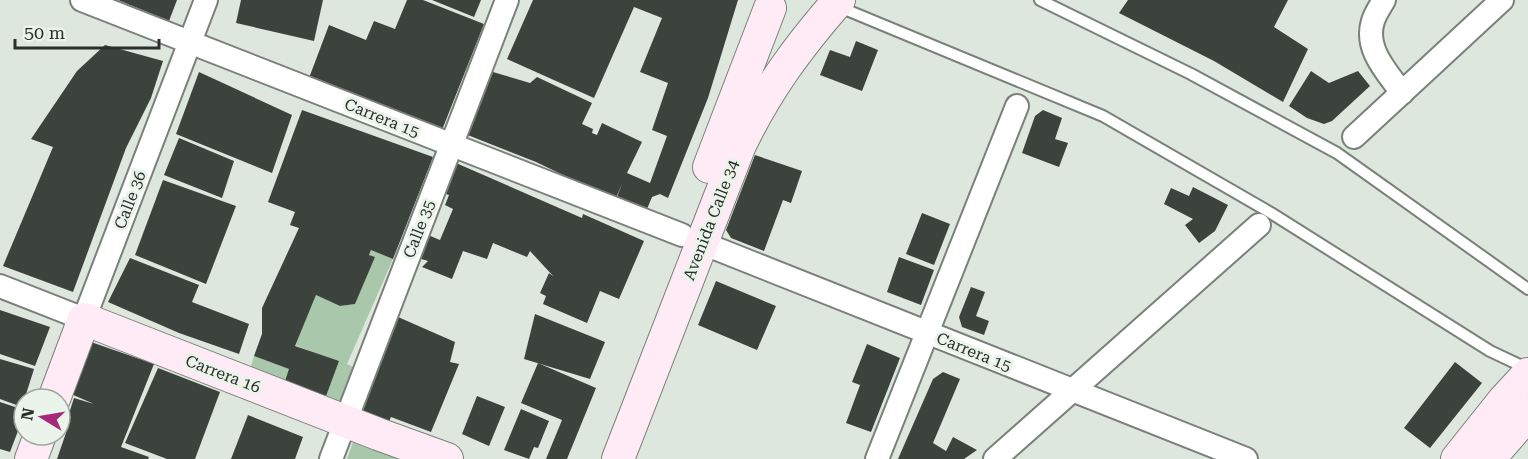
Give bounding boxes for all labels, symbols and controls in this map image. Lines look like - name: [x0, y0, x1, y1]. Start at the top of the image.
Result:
- scale bar: [15, 12, 159, 50]
- text: 50 m: [24, 22, 65, 43]
- street label: Carrera 15: [342, 94, 422, 142]
- street label: Avenida Calle 34: [679, 157, 743, 283]
- street label: Calle 36: [110, 168, 150, 232]
- street label: Calle 35: [399, 197, 439, 261]
- street label: Carrera 15: [934, 328, 1014, 376]
- street label: Carrera 16: [183, 351, 263, 397]
- north arrow: [12, 387, 72, 447]
- text: N: [17, 406, 38, 422]

